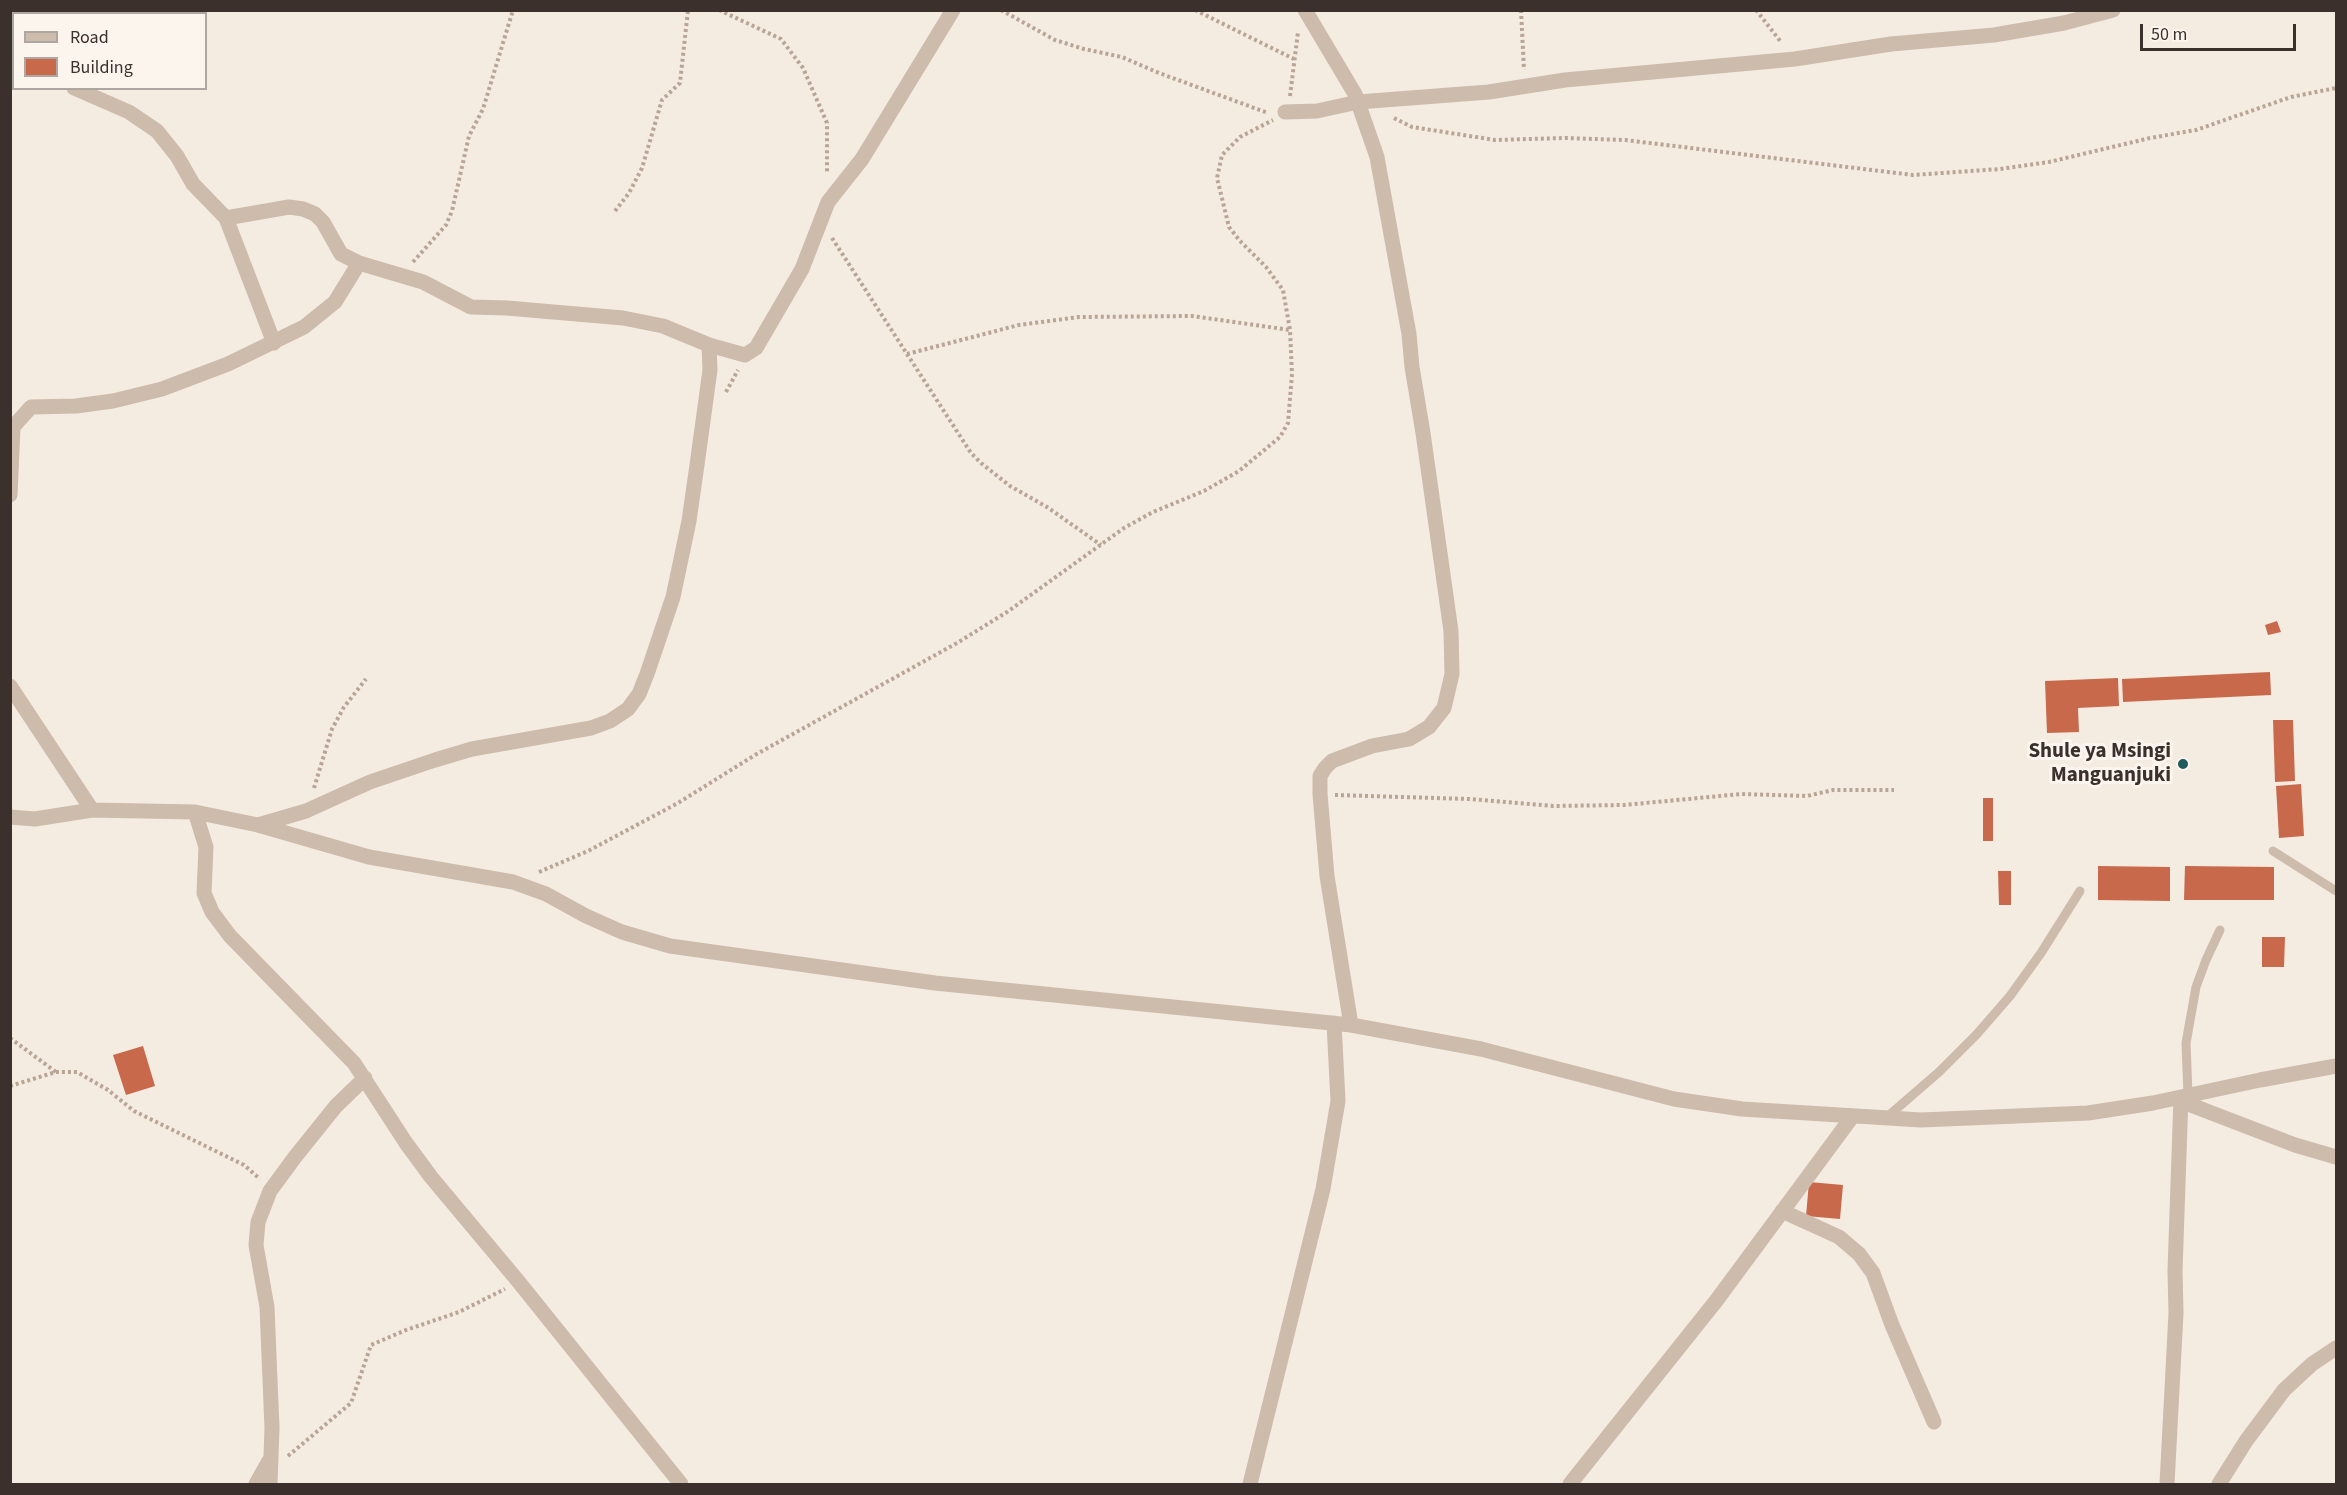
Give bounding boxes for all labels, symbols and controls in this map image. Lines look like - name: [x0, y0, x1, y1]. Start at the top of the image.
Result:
- legend: [12, 12, 207, 90]
- scale bar: [2143, 12, 2299, 50]
- text: 50 m: [2151, 22, 2187, 47]
- text: Road: [70, 25, 109, 50]
- text: Building: [70, 55, 133, 80]
- place label: Shule ya Msingi Manguanjuki: [2028, 739, 2171, 789]
- marker: Shule ya Msingi Manguanjuki: [2176, 757, 2190, 771]

